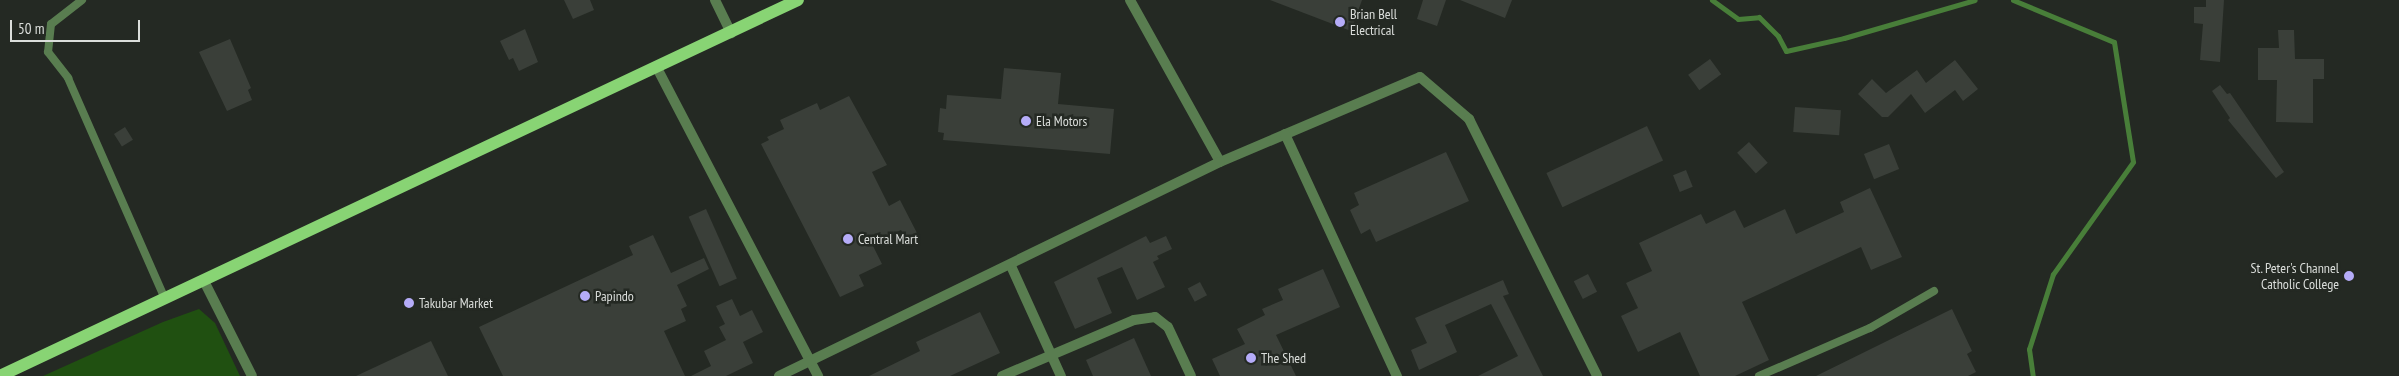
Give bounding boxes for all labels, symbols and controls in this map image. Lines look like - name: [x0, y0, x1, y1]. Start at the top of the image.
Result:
- place label: Brian Bell Electrical: [1350, 6, 1397, 38]
- scale bar: [12, 10, 142, 42]
- marker: Brian Bell Electrical: [1334, 16, 1346, 28]
- text: 50 m: [18, 19, 44, 38]
- place label: Ela Motors: [1036, 113, 1087, 129]
- marker: Ela Motors: [1020, 115, 1032, 127]
- place label: Central Mart: [858, 231, 918, 247]
- marker: Central Mart: [842, 233, 854, 245]
- place label: St. Peter's Channel Catholic College: [2250, 260, 2339, 292]
- marker: St. Peter's Channel Catholic College: [2343, 270, 2355, 282]
- place label: Papindo: [595, 288, 634, 304]
- marker: Papindo: [579, 290, 591, 302]
- place label: Takubar Market: [419, 295, 493, 311]
- marker: Takubar Market: [403, 297, 415, 309]
- place label: The Shed: [1261, 350, 1306, 366]
- marker: The Shed: [1245, 352, 1257, 364]

